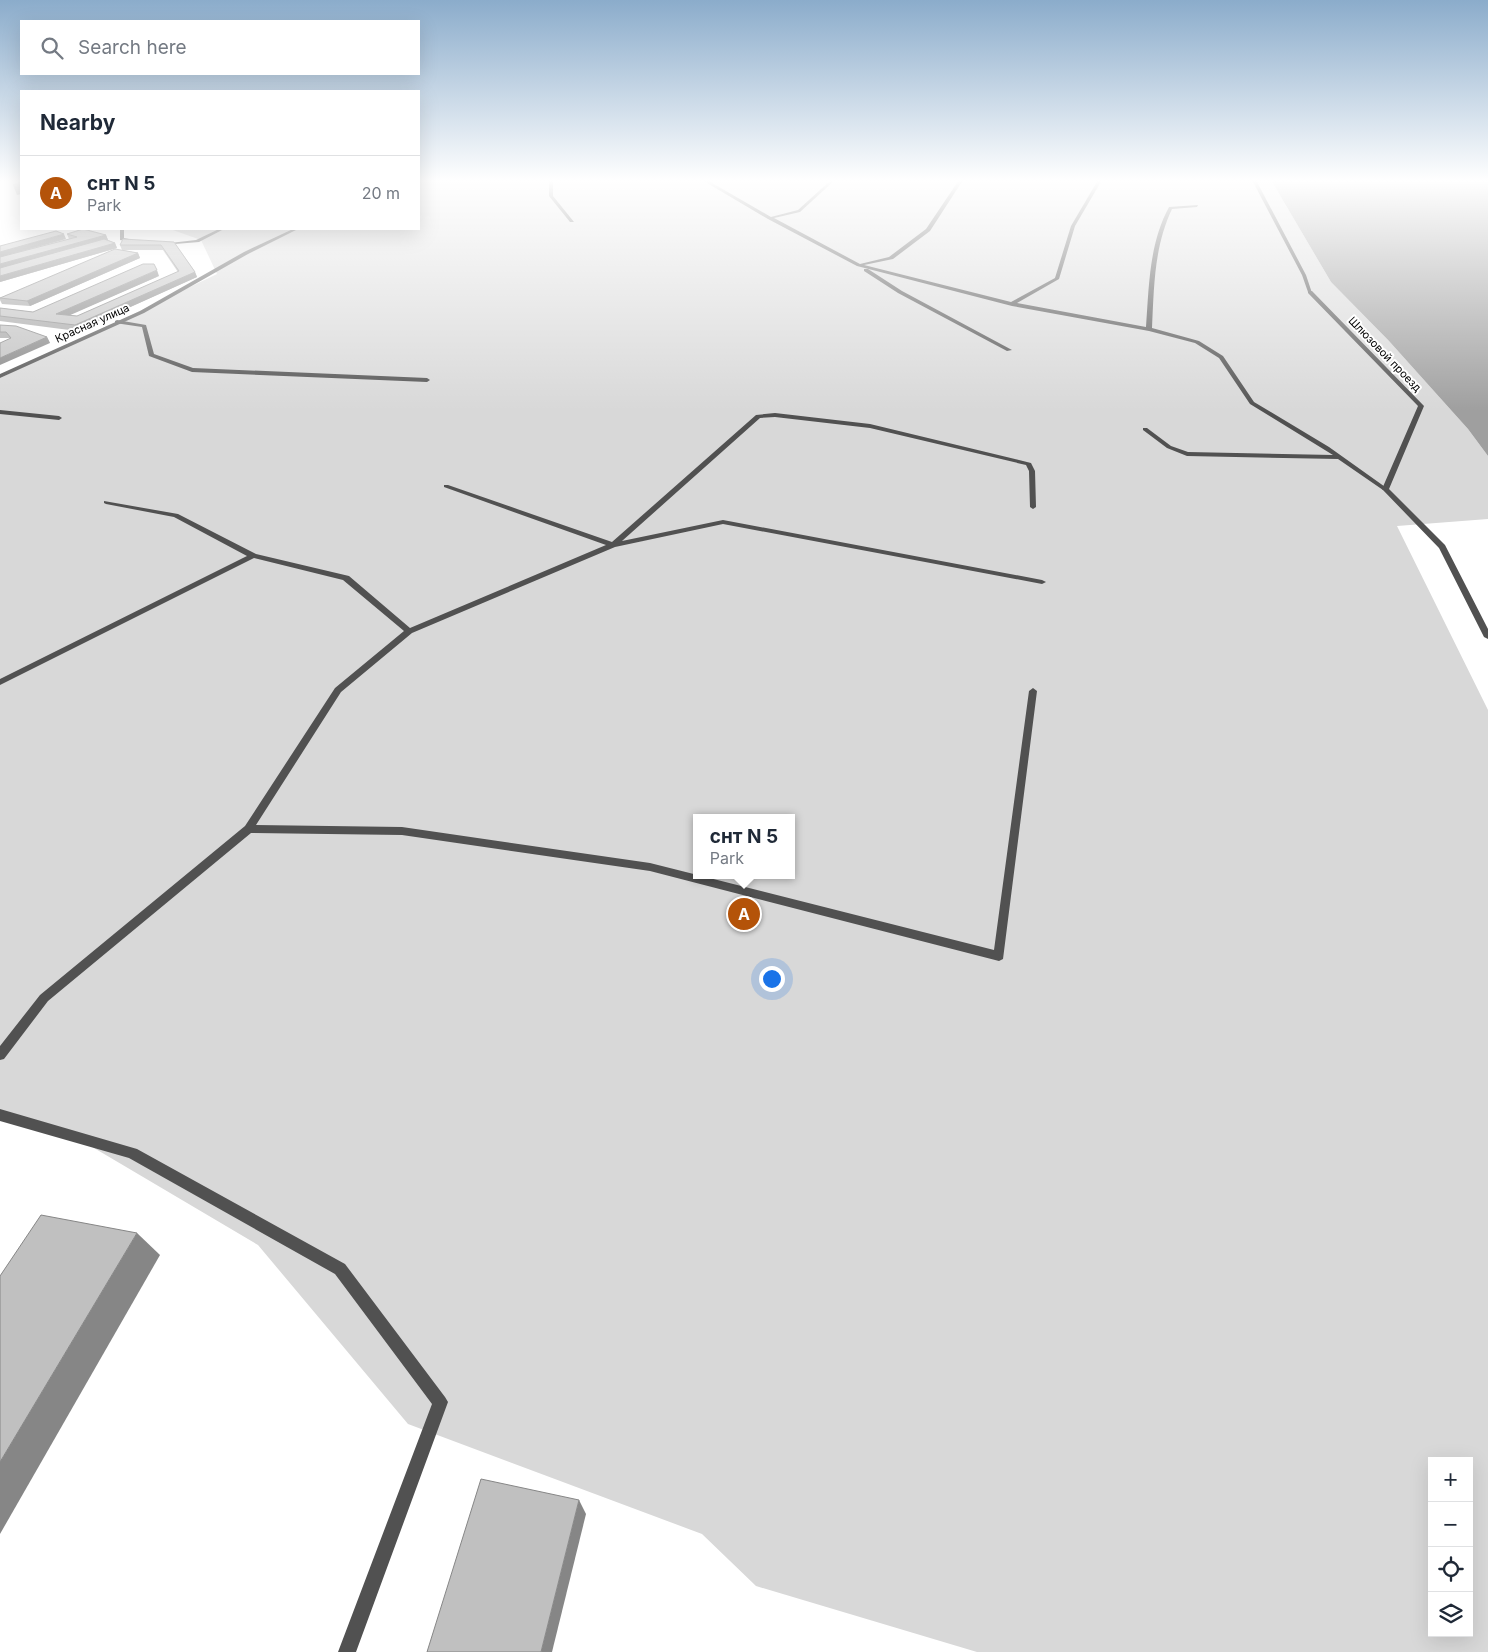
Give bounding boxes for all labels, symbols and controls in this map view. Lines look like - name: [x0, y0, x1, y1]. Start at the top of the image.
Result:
- search box: [20, 20, 420, 75]
- icon: search: [38, 34, 66, 62]
- text: Search here: [78, 36, 187, 59]
- text: Nearby: [40, 110, 115, 135]
- text: снт N 5: [87, 172, 155, 195]
- text: A: [50, 183, 62, 203]
- text: 20 m: [362, 183, 400, 203]
- text: Park: [87, 195, 121, 215]
- street label: Красная улица: [53, 300, 131, 346]
- street label: Шлюзовой проезд: [1346, 313, 1425, 395]
- popup: [693, 814, 795, 879]
- text: снт N 5: [710, 825, 778, 848]
- text: Park: [710, 848, 744, 868]
- pin: A: [728, 895, 760, 933]
- your location: [759, 966, 785, 992]
- map controls: [1428, 1457, 1473, 1637]
- button: +: [1428, 1457, 1473, 1502]
- button: −: [1428, 1502, 1473, 1547]
- button: locate: [1428, 1547, 1473, 1592]
- button: layers: [1428, 1592, 1473, 1637]

